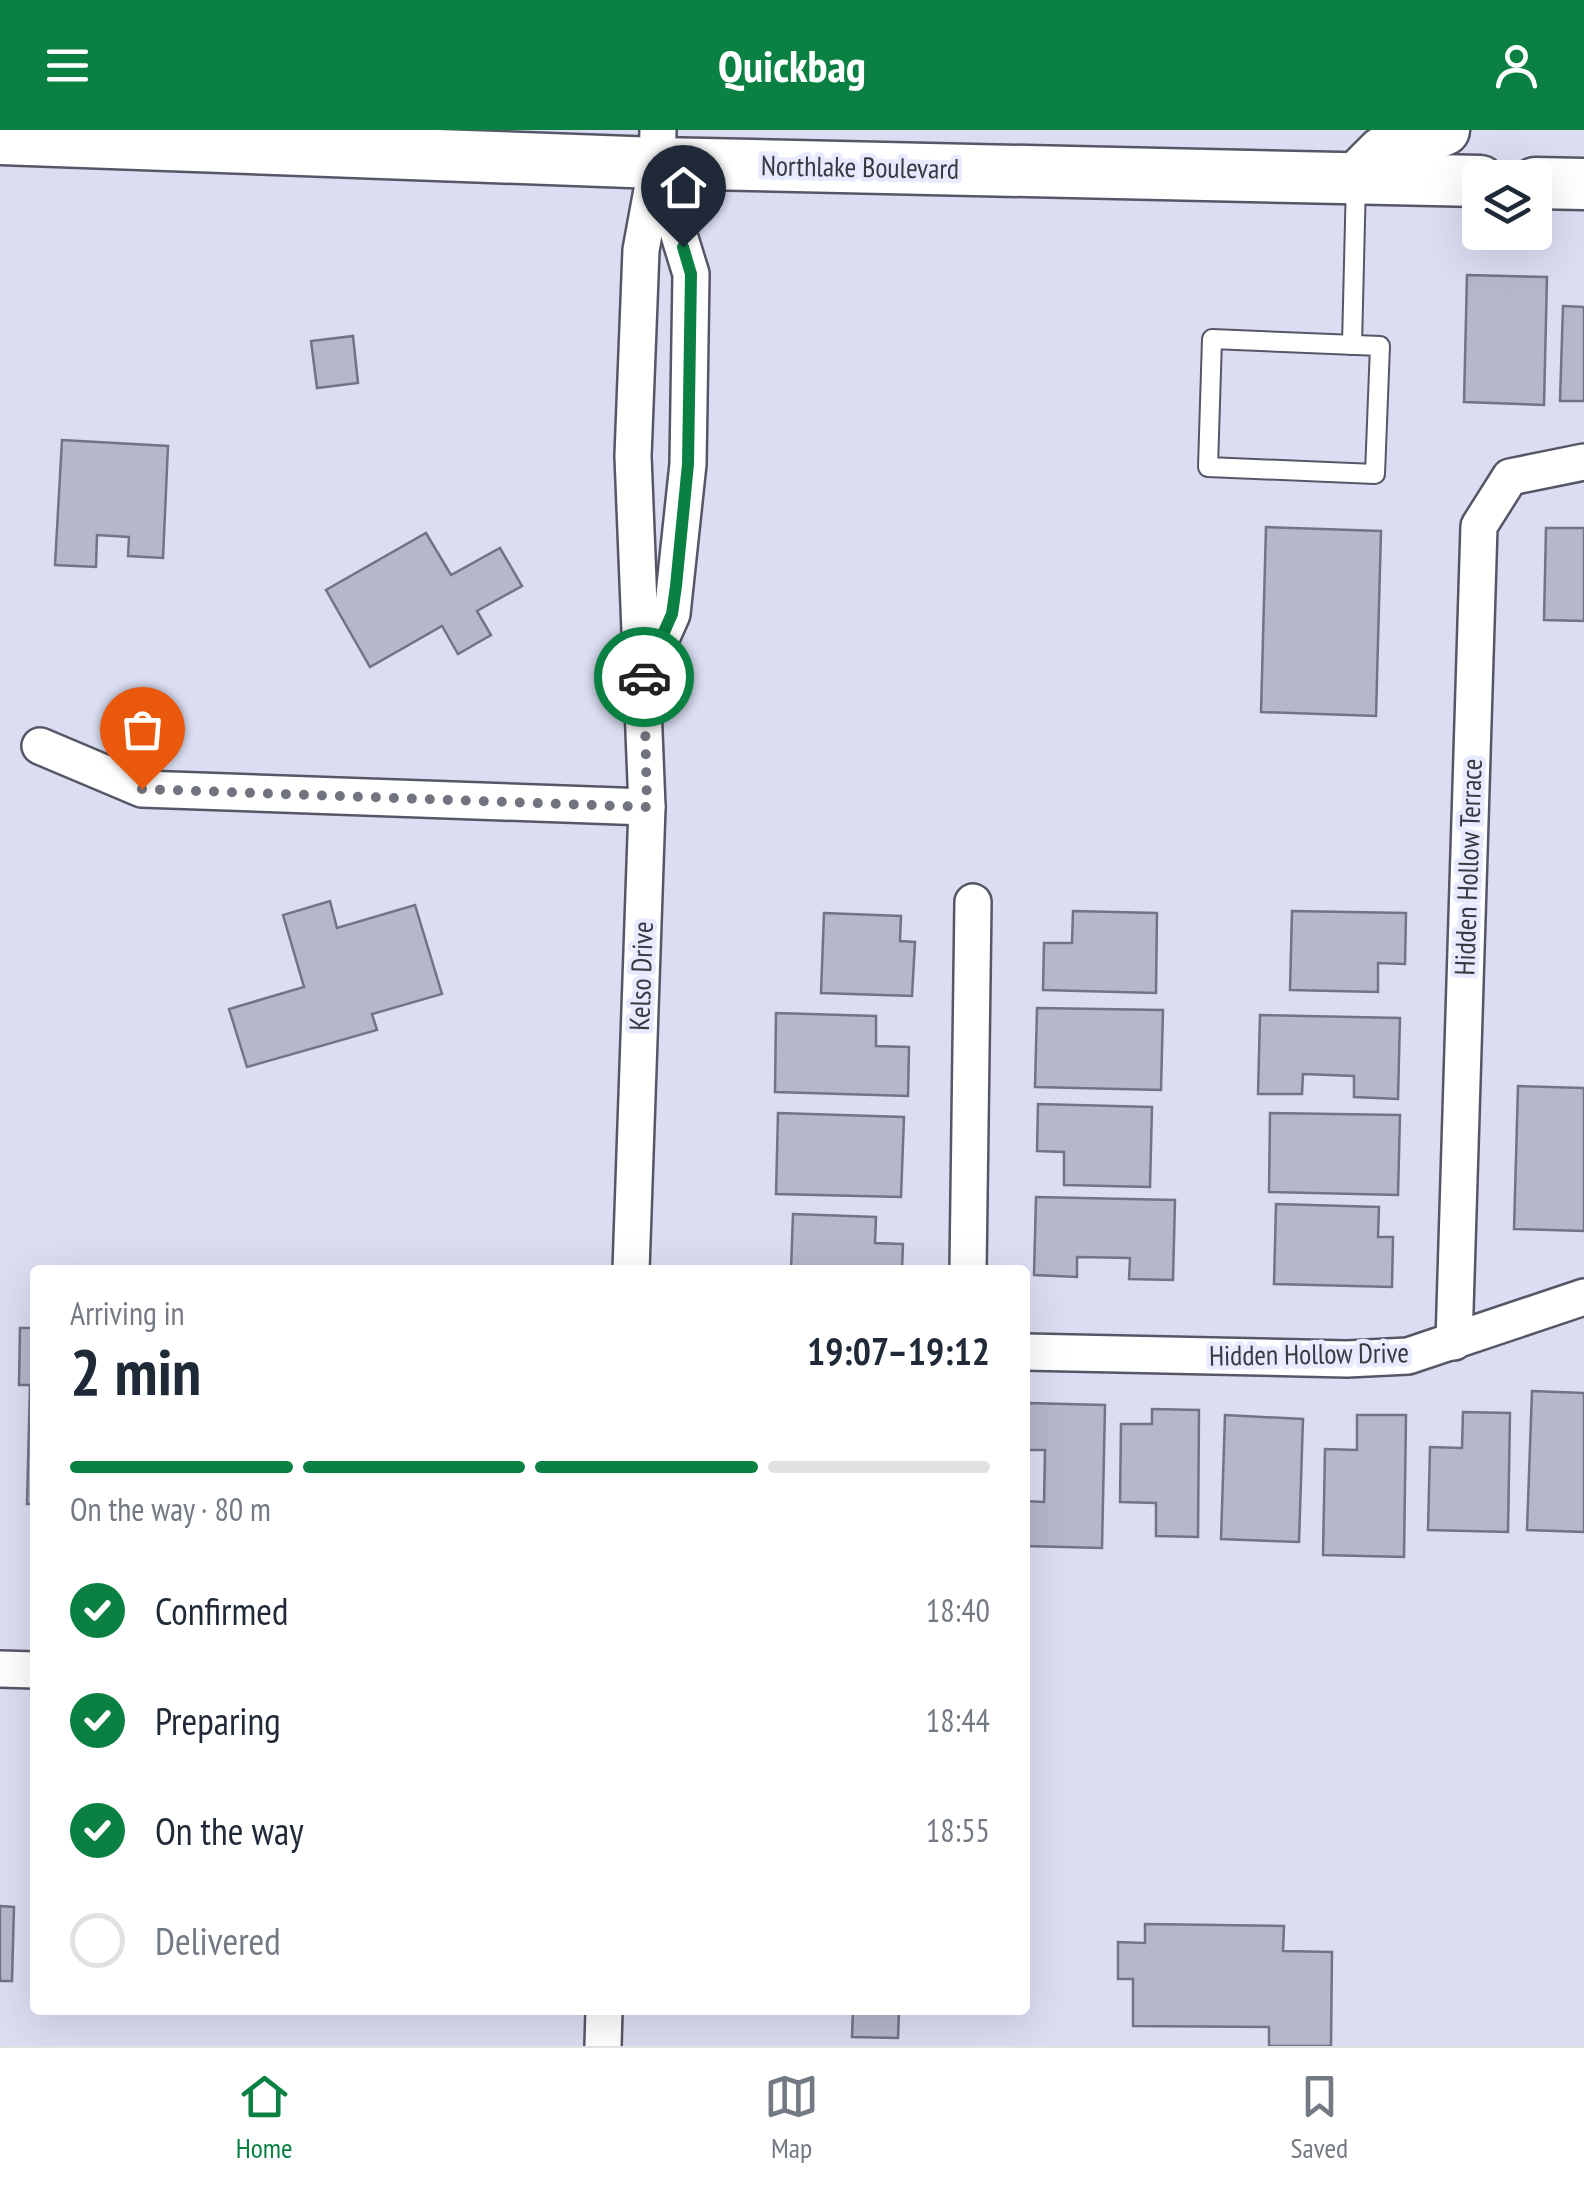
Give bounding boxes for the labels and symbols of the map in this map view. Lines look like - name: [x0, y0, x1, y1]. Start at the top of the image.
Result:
- pin: [641, 145, 726, 248]
- street label: Northlake Boulevard: [761, 146, 959, 187]
- courier: [594, 627, 694, 727]
- pin: [100, 687, 185, 790]
- street label: Hidden Hollow Terrace: [1445, 758, 1490, 976]
- street label: Kelso Drive: [620, 921, 661, 1031]
- street label: Hidden Hollow Drive: [1209, 1333, 1409, 1374]

